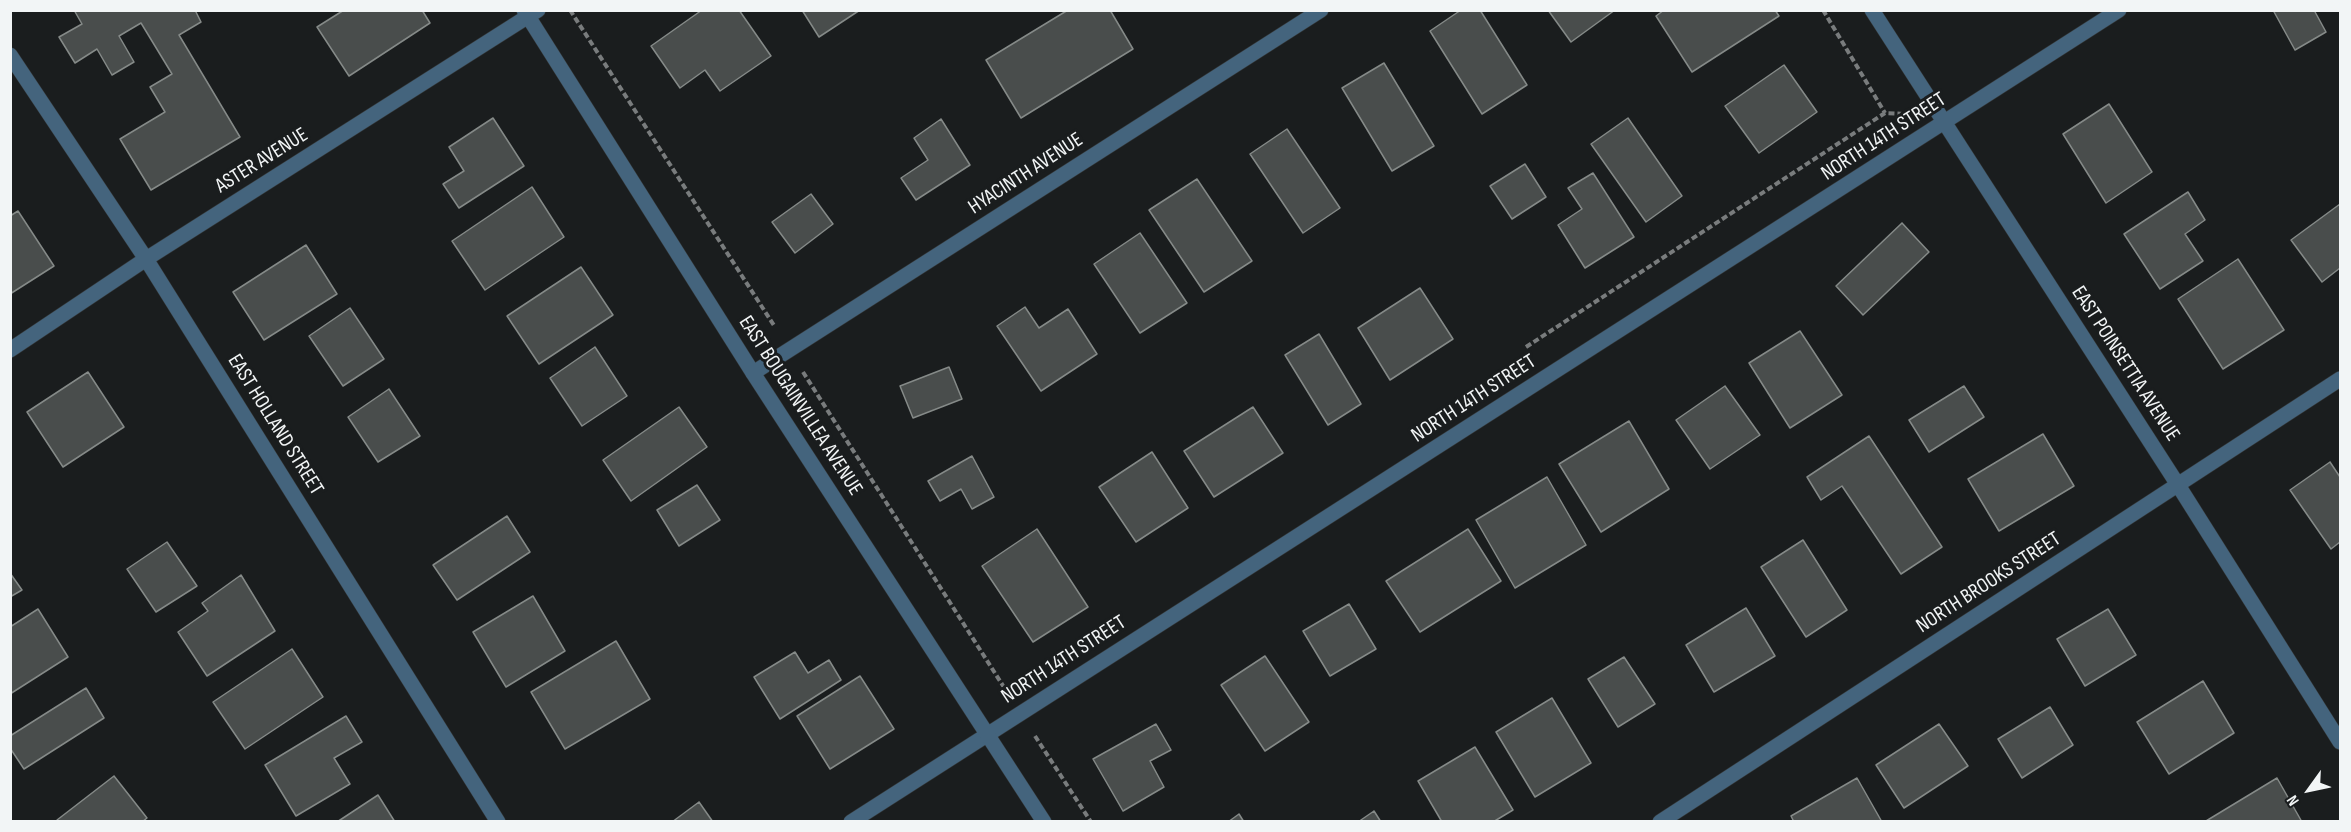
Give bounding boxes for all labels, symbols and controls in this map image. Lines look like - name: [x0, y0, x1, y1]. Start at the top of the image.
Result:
- street label: NORTH 14TH STREET: [1817, 87, 1951, 187]
- street label: ASTER AVENUE: [211, 123, 313, 199]
- street label: HYACINTH AVENUE: [964, 128, 1088, 220]
- street label: EAST POINSETTIA AVENUE: [2065, 282, 2185, 446]
- street label: EAST BOUGAINVILLEA AVENUE: [733, 311, 867, 501]
- street label: NORTH 14TH STREET: [1407, 349, 1541, 449]
- street label: EAST HOLLAND STREET: [222, 350, 328, 500]
- street label: NORTH BROOKS STREET: [1912, 527, 2066, 639]
- street label: NORTH 14TH STREET: [997, 610, 1131, 710]
- north arrow: [2279, 760, 2339, 820]
- text: N: [2283, 791, 2304, 809]

